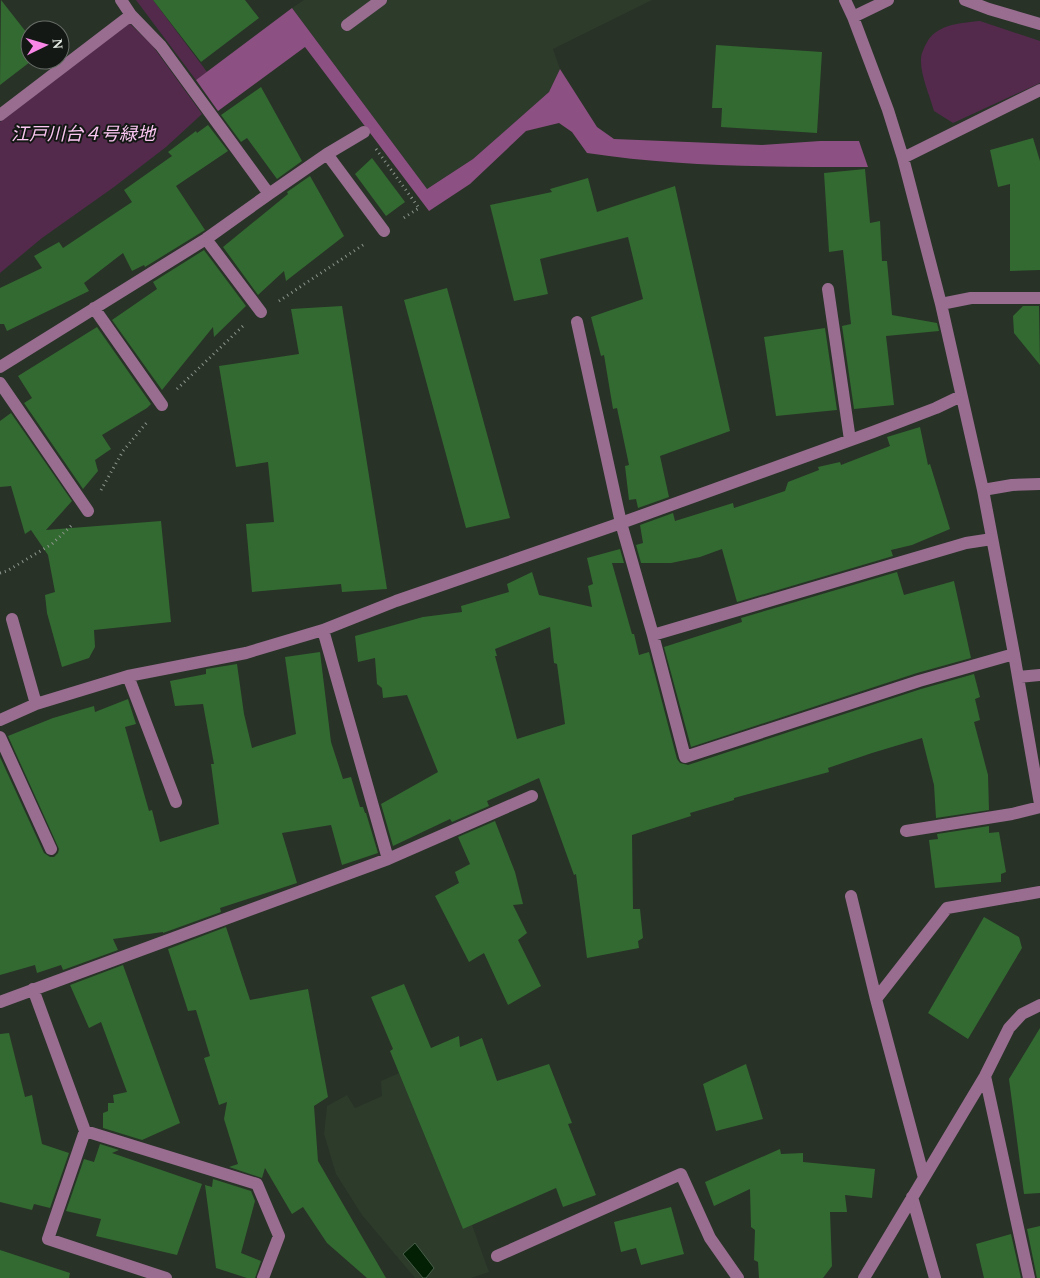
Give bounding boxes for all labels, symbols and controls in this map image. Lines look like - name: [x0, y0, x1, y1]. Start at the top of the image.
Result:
- north arrow: [20, 20, 70, 70]
- text: N: [50, 38, 65, 50]
- park label: 江戸川台４号緑地: [11, 124, 157, 144]

